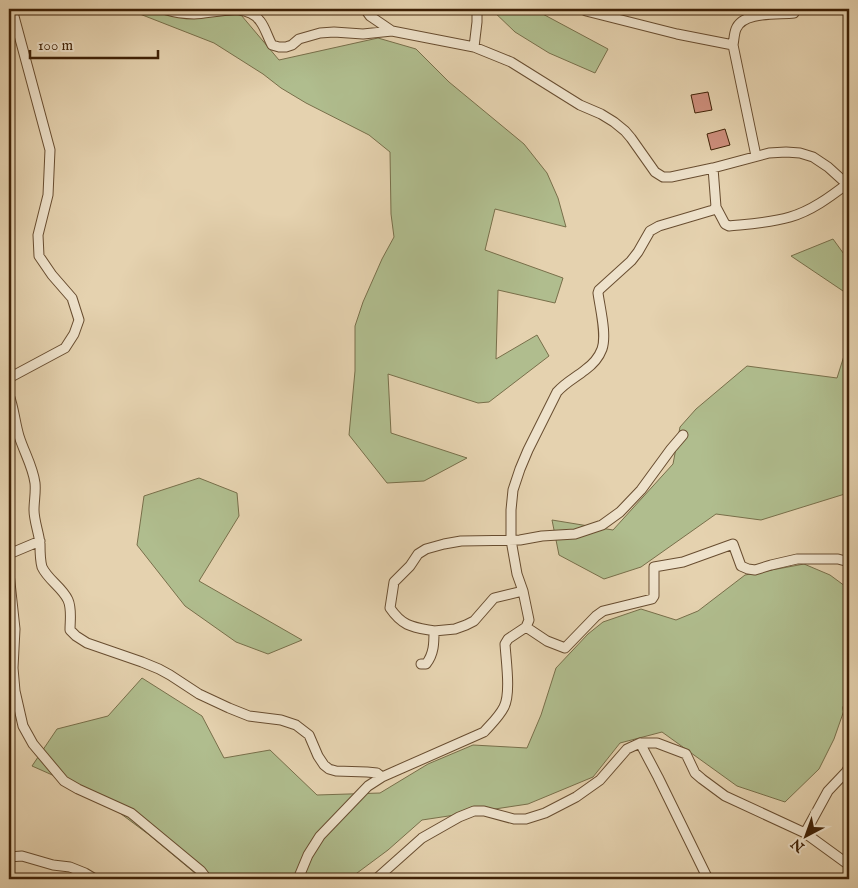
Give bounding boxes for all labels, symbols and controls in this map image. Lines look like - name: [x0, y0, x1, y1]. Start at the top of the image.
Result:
- scale bar: [30, 28, 158, 60]
- text: 100 m: [38, 36, 74, 55]
- north arrow: [780, 810, 830, 860]
- text: N: [788, 834, 809, 856]

